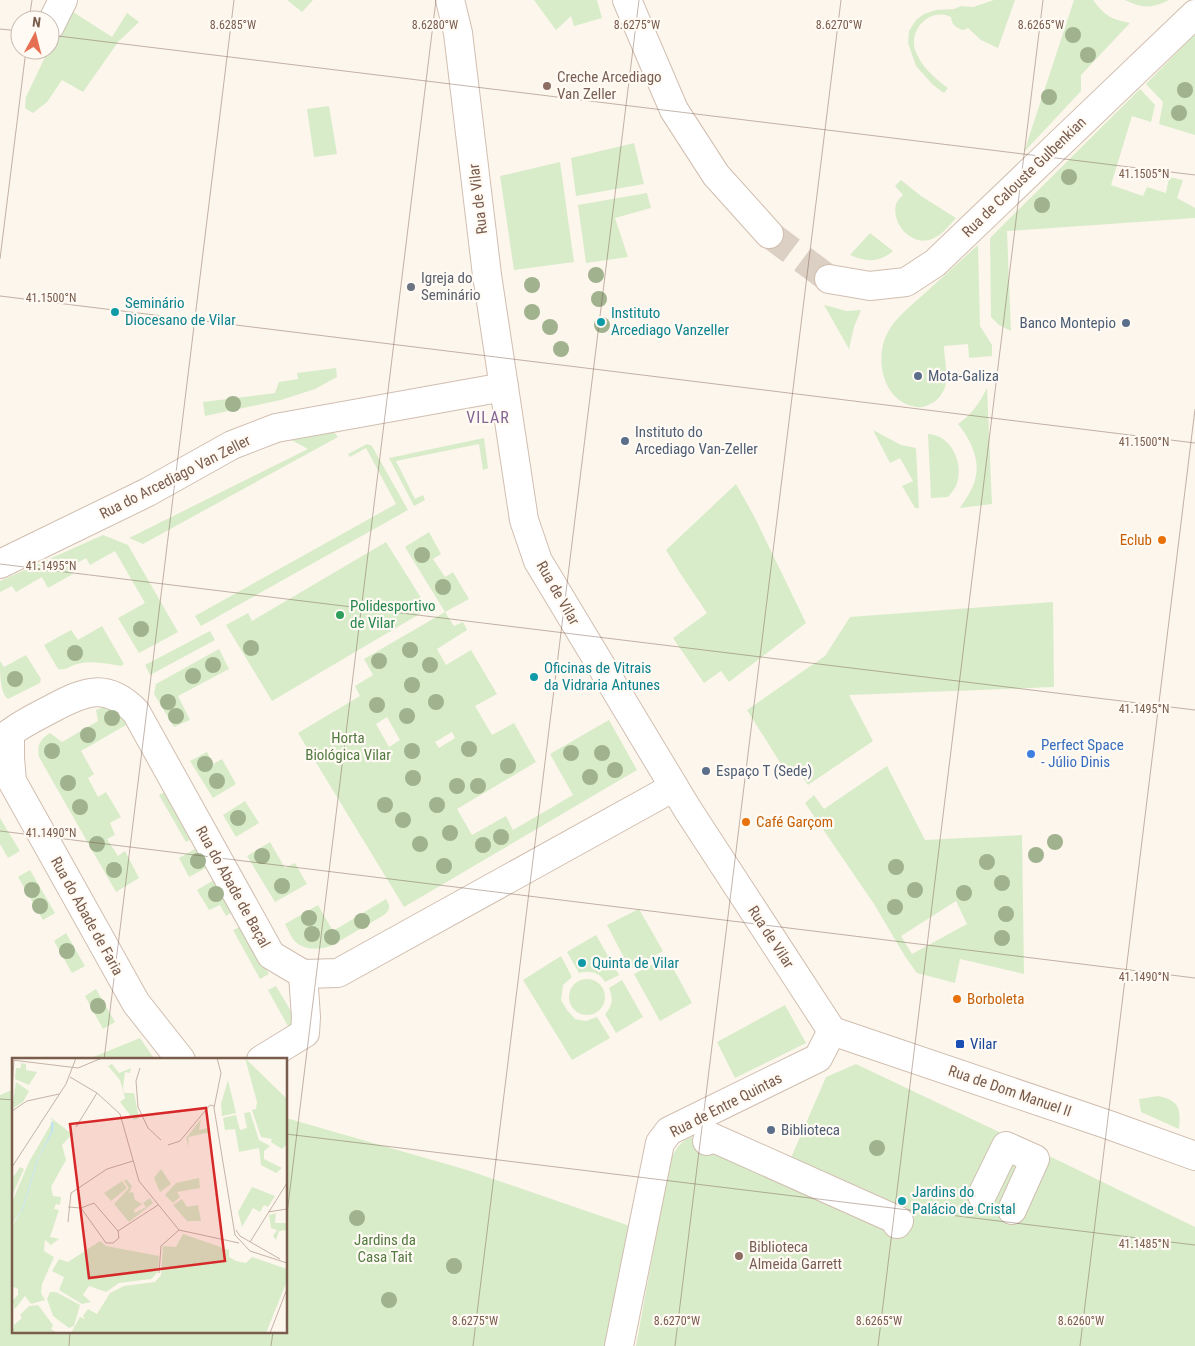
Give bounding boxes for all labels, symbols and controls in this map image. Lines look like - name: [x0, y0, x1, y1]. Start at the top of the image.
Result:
- north arrow: [10, 10, 60, 60]
- text: N: [31, 14, 42, 31]
- text: 8.6285°W: [210, 18, 256, 32]
- text: 8.6280°W: [412, 18, 458, 32]
- text: 8.6275°W: [614, 18, 660, 32]
- text: 8.6270°W: [816, 18, 862, 32]
- text: 8.6265°W: [1018, 18, 1064, 32]
- place label: Creche Arcediago Van Zeller: [557, 68, 662, 103]
- marker: Creche Arcediago Van Zeller: [541, 80, 553, 92]
- street label: Rua de Calouste Gulbenkian: [958, 113, 1090, 241]
- street label: Rua de Vilar: [465, 162, 491, 235]
- text: 41.1505°N: [1119, 167, 1169, 181]
- place label: Igreja do Seminário: [421, 269, 481, 304]
- marker: Igreja do Seminário: [405, 281, 417, 293]
- text: 41.1500°N: [26, 291, 76, 305]
- place label: Seminário Diocesano de Vilar: [125, 294, 236, 329]
- place label: Instituto Arcediago Vanzeller: [611, 304, 729, 339]
- marker: Seminário Diocesano de Vilar: [109, 306, 121, 318]
- place label: Banco Montepio: [1019, 314, 1116, 332]
- marker: Instituto Arcediago Vanzeller: [595, 316, 607, 328]
- marker: Banco Montepio: [1120, 317, 1132, 329]
- place label: Mota-Galiza: [928, 367, 999, 385]
- marker: Mota-Galiza: [912, 370, 924, 382]
- district label: VILAR: [466, 408, 510, 427]
- place label: Instituto do Arcediago Van-Zeller: [635, 423, 758, 458]
- street label: Rua do Arcediago Van Zeller: [97, 431, 254, 523]
- marker: Instituto do Arcediago Van-Zeller: [619, 435, 631, 447]
- text: 41.1500°N: [1119, 435, 1169, 449]
- place label: Eclub: [1120, 531, 1152, 549]
- marker: Eclub: [1156, 534, 1168, 546]
- street label: Rua de Vilar: [533, 558, 584, 629]
- text: 41.1495°N: [26, 559, 76, 573]
- place label: Polidesportivo de Vilar: [350, 597, 436, 632]
- marker: Polidesportivo de Vilar: [334, 609, 346, 621]
- place label: Oficinas de Vitrais da Vidraria Antunes: [544, 659, 660, 694]
- marker: Oficinas de Vitrais da Vidraria Antunes: [528, 671, 540, 683]
- text: 41.1495°N: [1119, 702, 1169, 716]
- park label: Horta Biológica Vilar: [305, 729, 391, 764]
- place label: Perfect Space - Júlio Dinis: [1041, 736, 1124, 771]
- marker: Perfect Space - Júlio Dinis: [1025, 748, 1037, 760]
- place label: Espaço T (Sede): [716, 762, 812, 780]
- marker: Espaço T (Sede): [700, 765, 712, 777]
- place label: Café Garçom: [756, 813, 833, 831]
- marker: Café Garçom: [740, 816, 752, 828]
- street label: Rua do Abade de Baçal: [192, 823, 274, 951]
- text: 41.1490°N: [26, 826, 76, 840]
- street label: Rua do Abade de Faria: [47, 854, 127, 978]
- street label: Rua de Vilar: [744, 902, 798, 972]
- place label: Quinta de Vilar: [592, 954, 679, 972]
- marker: Quinta de Vilar: [576, 957, 588, 969]
- text: 41.1490°N: [1119, 970, 1169, 984]
- place label: Borboleta: [967, 990, 1024, 1008]
- marker: Borboleta: [951, 993, 963, 1005]
- place label: Vilar: [970, 1035, 997, 1053]
- marker: Vilar: [954, 1038, 966, 1050]
- inset map: [12, 1058, 288, 1334]
- street label: Rua de Dom Manuel II: [946, 1061, 1074, 1121]
- street label: Rua de Entre Quintas: [667, 1069, 785, 1141]
- place label: Biblioteca: [781, 1121, 840, 1139]
- marker: Biblioteca: [765, 1124, 777, 1136]
- place label: Jardins do Palácio de Cristal: [912, 1183, 1016, 1218]
- marker: Jardins do Palácio de Cristal: [896, 1195, 908, 1207]
- park label: Jardins da Casa Tait: [354, 1231, 416, 1266]
- text: 41.1485°N: [1119, 1237, 1169, 1251]
- place label: Biblioteca Almeida Garrett: [749, 1238, 842, 1273]
- marker: Biblioteca Almeida Garrett: [733, 1250, 745, 1262]
- text: 8.6275°W: [452, 1314, 498, 1328]
- text: 8.6270°W: [654, 1314, 700, 1328]
- text: 8.6265°W: [856, 1314, 902, 1328]
- text: 8.6260°W: [1058, 1314, 1104, 1328]

